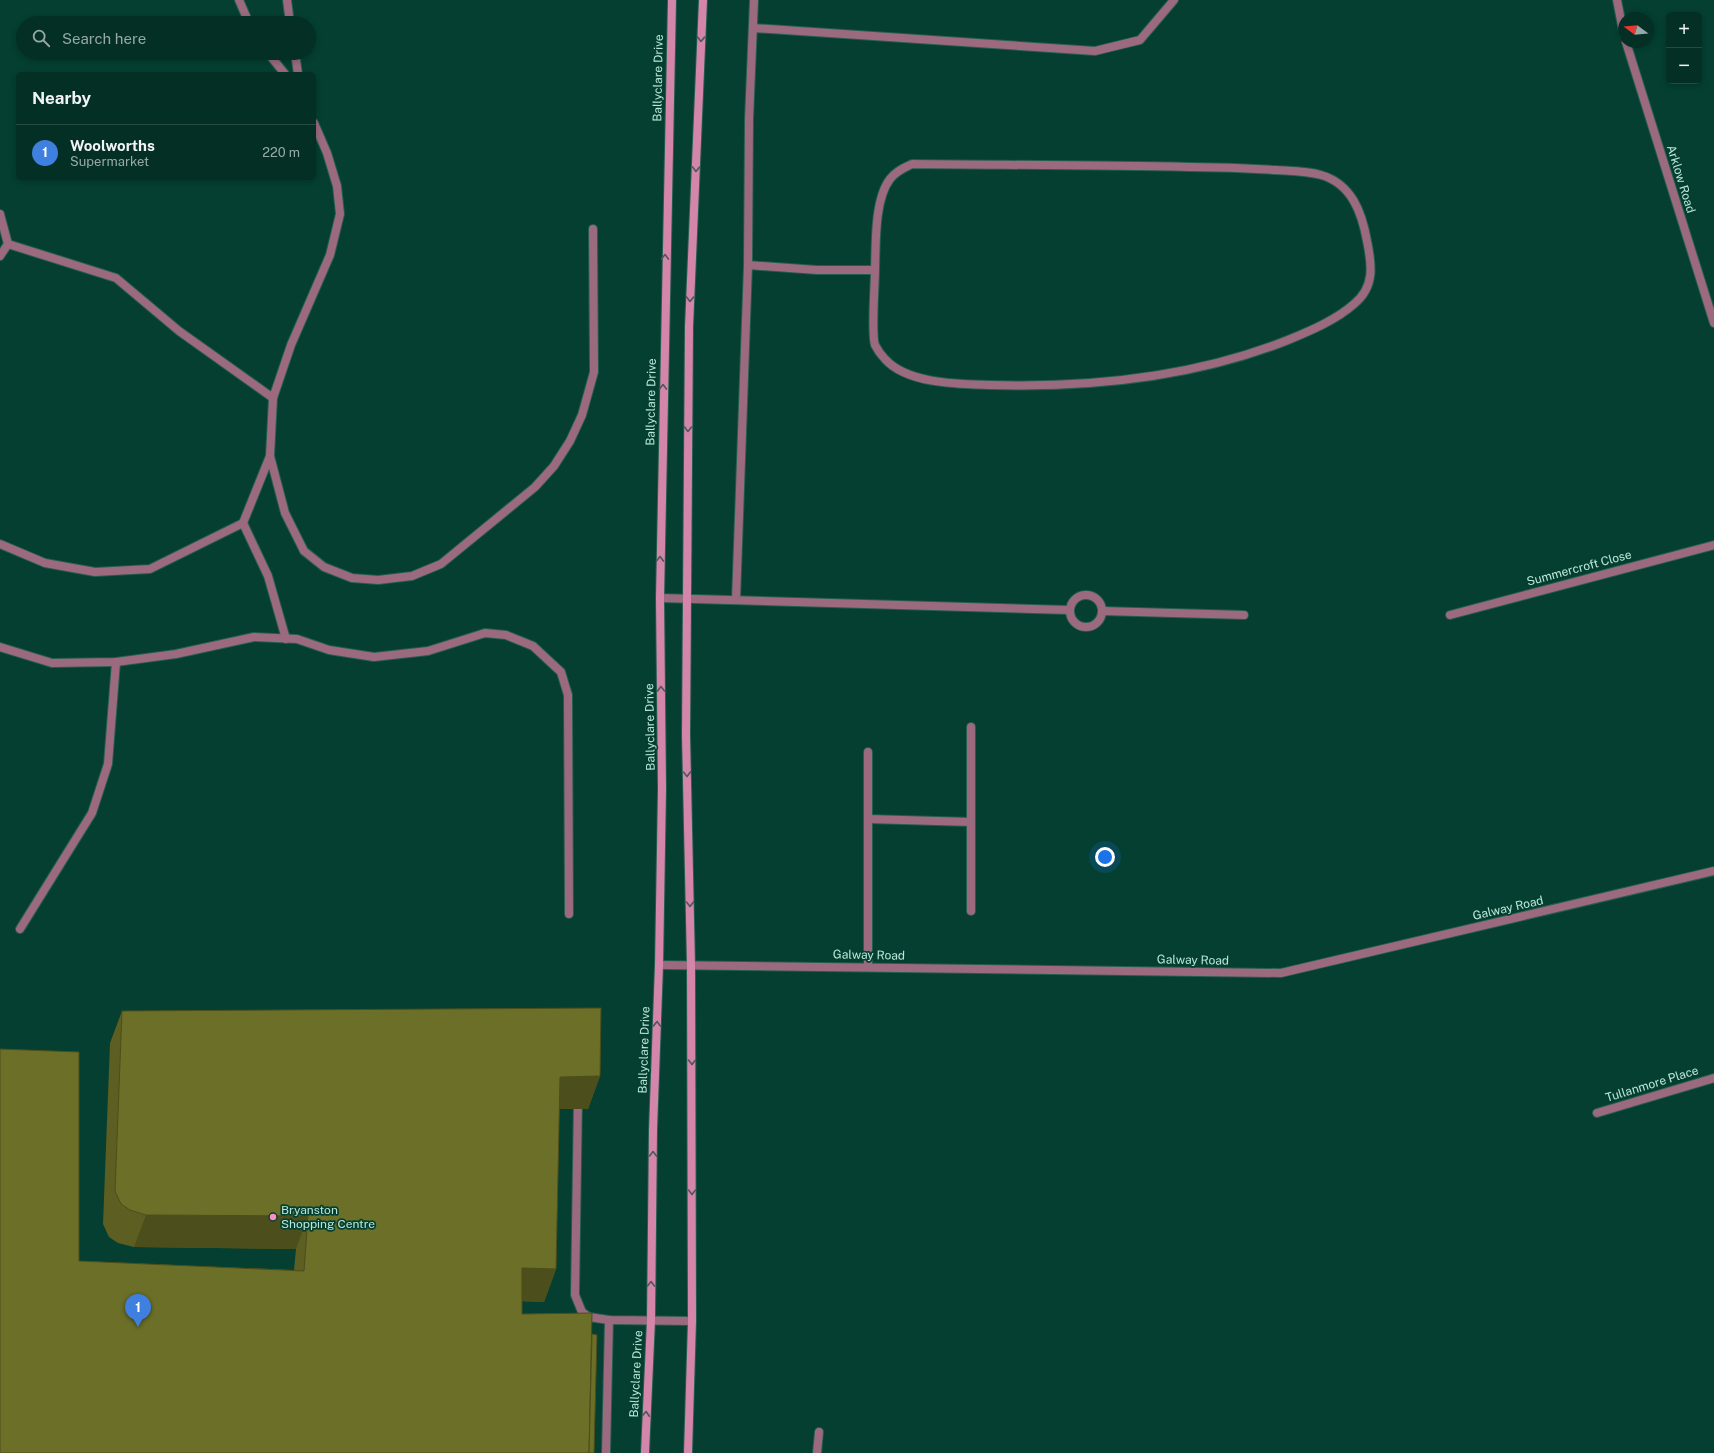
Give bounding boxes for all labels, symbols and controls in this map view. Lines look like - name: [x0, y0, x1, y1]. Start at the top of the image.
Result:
- north arrow: [1618, 12, 1654, 48]
- map controls: [1666, 12, 1702, 84]
- button: +: [1666, 12, 1702, 48]
- search box: [16, 16, 316, 60]
- icon: search: [30, 27, 52, 49]
- text: Search here: [62, 30, 146, 47]
- street label: Ballyclare Drive: [650, 34, 666, 122]
- one-way arrow: [697, 36, 706, 42]
- button: −: [1666, 48, 1702, 84]
- text: Nearby: [32, 88, 91, 108]
- text: Woolworths: [70, 137, 155, 154]
- street label: Arklow Road: [1664, 143, 1698, 215]
- text: 1: [42, 145, 48, 160]
- text: 220 m: [262, 145, 300, 160]
- text: Supermarket: [70, 154, 149, 169]
- one-way arrow: [692, 166, 700, 172]
- one-way arrow: [661, 254, 670, 260]
- one-way arrow: [686, 296, 695, 302]
- street label: Ballyclare Drive: [643, 358, 659, 446]
- one-way arrow: [659, 384, 667, 390]
- one-way arrow: [684, 426, 692, 432]
- street label: Summercroft Close: [1525, 547, 1633, 589]
- one-way arrow: [656, 556, 664, 562]
- street label: Ballyclare Drive: [642, 683, 658, 771]
- one-way arrow: [657, 686, 665, 692]
- one-way arrow: [683, 771, 691, 777]
- your location: [1095, 847, 1115, 867]
- street label: Galway Road: [1471, 893, 1545, 923]
- one-way arrow: [686, 901, 694, 907]
- street label: Galway Road: [833, 947, 905, 963]
- street label: Galway Road: [1157, 952, 1229, 968]
- street label: Ballyclare Drive: [635, 1006, 653, 1094]
- one-way arrow: [653, 1021, 661, 1027]
- one-way arrow: [688, 1059, 696, 1065]
- street label: Tullanmore Place: [1604, 1063, 1700, 1105]
- one-way arrow: [649, 1151, 657, 1157]
- one-way arrow: [688, 1189, 696, 1195]
- place label: Bryanston Shopping Centre: [281, 1203, 375, 1231]
- marker: Bryanston Shopping Centre: [268, 1212, 278, 1222]
- one-way arrow: [647, 1281, 655, 1287]
- pin: 1: [125, 1294, 151, 1327]
- street label: Ballyclare Drive: [627, 1330, 645, 1418]
- one-way arrow: [642, 1411, 651, 1417]

